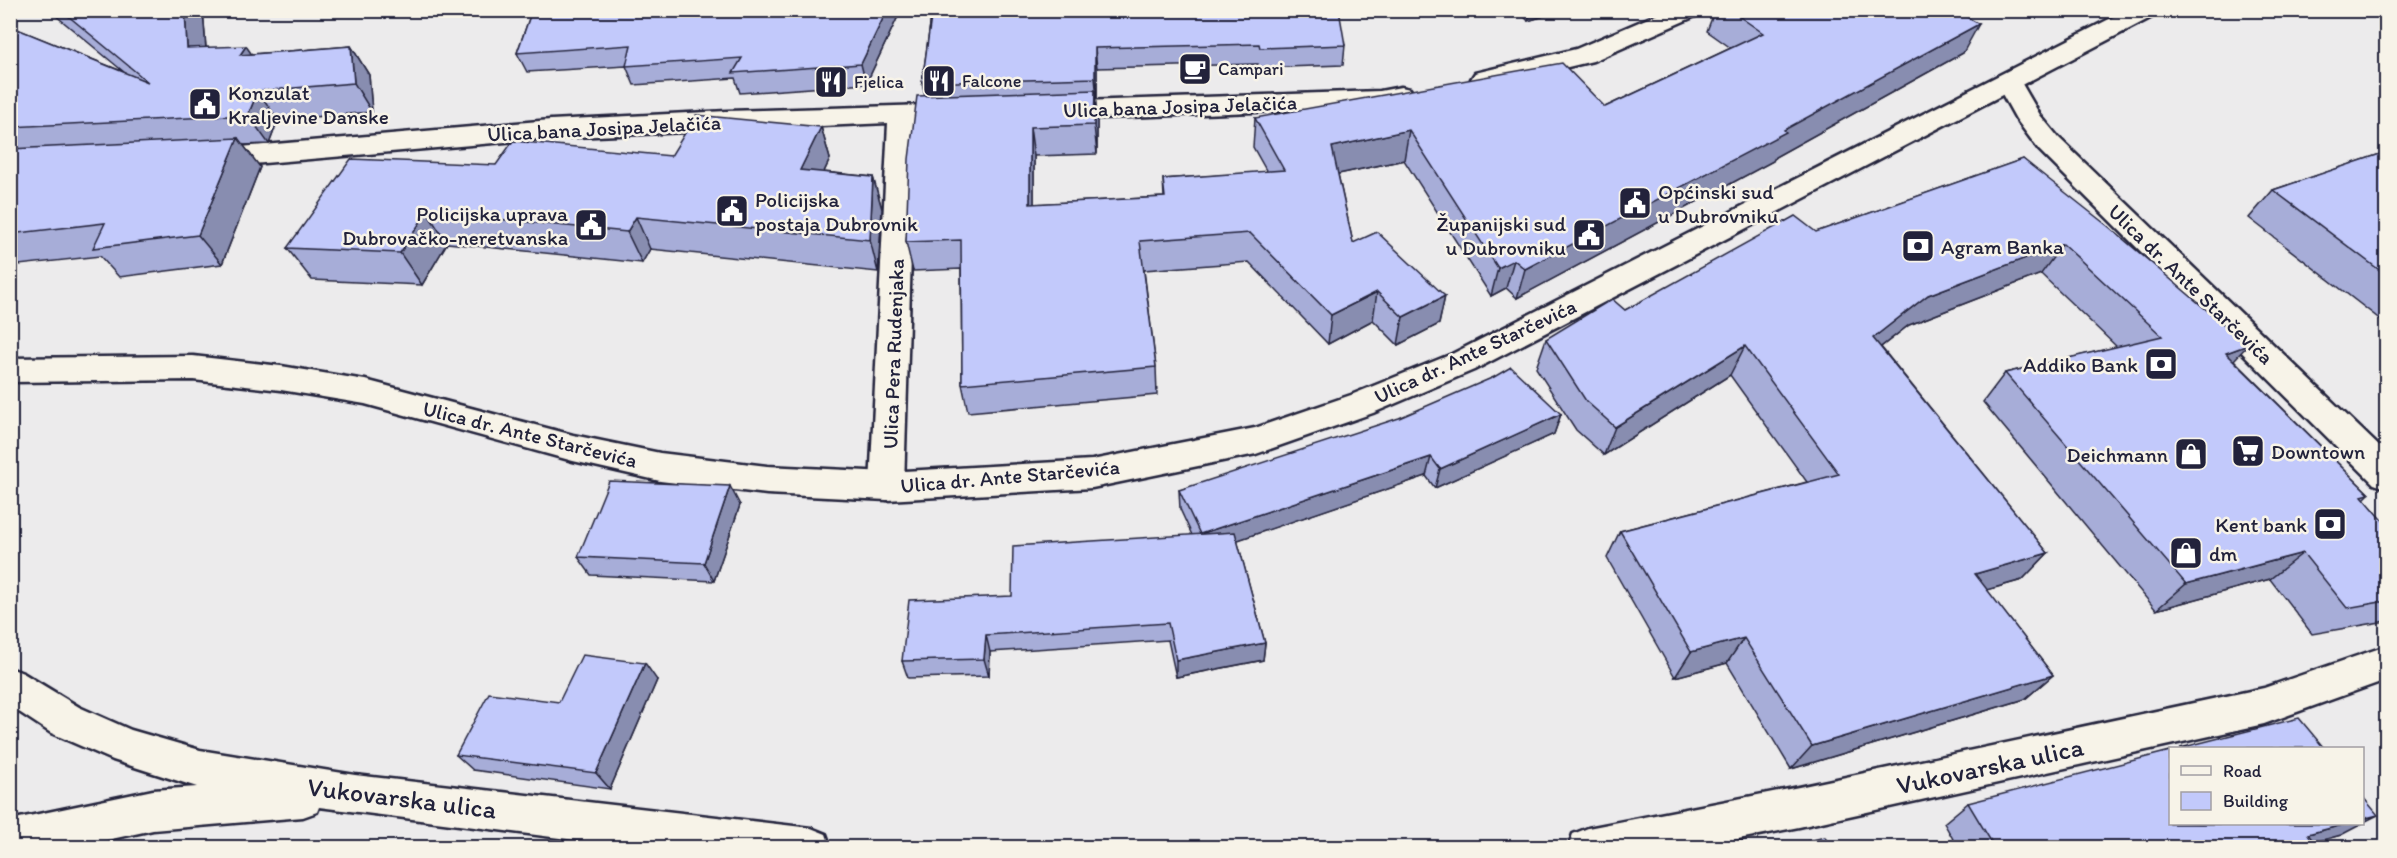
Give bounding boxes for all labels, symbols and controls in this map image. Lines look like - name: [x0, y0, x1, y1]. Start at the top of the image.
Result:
- cafe icon: Campari: [1177, 51, 1213, 87]
- place label: Campari: [1218, 58, 1284, 80]
- restaurant icon: Falcone: [921, 63, 957, 99]
- restaurant icon: Fjelica: [813, 64, 849, 100]
- place label: Falcone: [962, 70, 1021, 92]
- place label: Fjelica: [854, 71, 904, 93]
- place label: Konzulat Kraljevine Danske: [228, 80, 389, 129]
- public building icon: Konzulat Kraljevine Danske: [187, 86, 223, 122]
- street label: Ulica bana Josipa Jelačića: [1063, 89, 1297, 123]
- street label: Ulica bana Josipa Jelačića: [486, 109, 722, 147]
- place label: Općinski sud u Dubrovniku: [1658, 179, 1778, 228]
- public building icon: Općinski sud u Dubrovniku: [1617, 185, 1653, 221]
- place label: Policijska postaja Dubrovnik: [755, 187, 918, 236]
- public building icon: Policijska postaja Dubrovnik: [714, 193, 750, 229]
- street label: Ulica dr. Ante Starčevića: [2103, 199, 2279, 369]
- place label: Policijska uprava Dubrovačko-neretvanska: [342, 201, 568, 250]
- public building icon: Policijska uprava Dubrovačko-neretvanska: [573, 207, 609, 243]
- place label: Županijski sud u Dubrovniku: [1437, 211, 1566, 260]
- public building icon: Županijski sud u Dubrovniku: [1571, 217, 1607, 253]
- bank icon: Agram Banka: [1900, 228, 1936, 264]
- place label: Agram Banka: [1941, 234, 2064, 259]
- street label: Ulica Pera Rudenjaka: [877, 258, 909, 450]
- street label: Ulica dr. Ante Starčevića: [1370, 293, 1580, 409]
- bank icon: Addiko Bank: [2143, 346, 2179, 382]
- place label: Addiko Bank: [2023, 352, 2138, 377]
- street label: Ulica dr. Ante Starčevića: [420, 395, 640, 473]
- supermarket icon: Downtown: [2230, 433, 2266, 469]
- shop icon: Deichmann: [2173, 436, 2209, 472]
- place label: Downtown: [2271, 439, 2365, 464]
- place label: Deichmann: [2066, 442, 2168, 467]
- street label: Ulica dr. Ante Starčevića: [899, 454, 1121, 498]
- bank icon: Kent bank: [2312, 506, 2348, 542]
- place label: Kent bank: [2215, 512, 2307, 537]
- shop icon: dm: [2168, 535, 2204, 571]
- place label: dm: [2209, 541, 2238, 566]
- street label: Vukovarska ulica: [1894, 730, 2087, 801]
- legend: [2169, 747, 2364, 825]
- text: Road: [2223, 760, 2262, 782]
- street label: Vukovarska ulica: [306, 771, 499, 826]
- text: Building: [2223, 790, 2289, 812]

